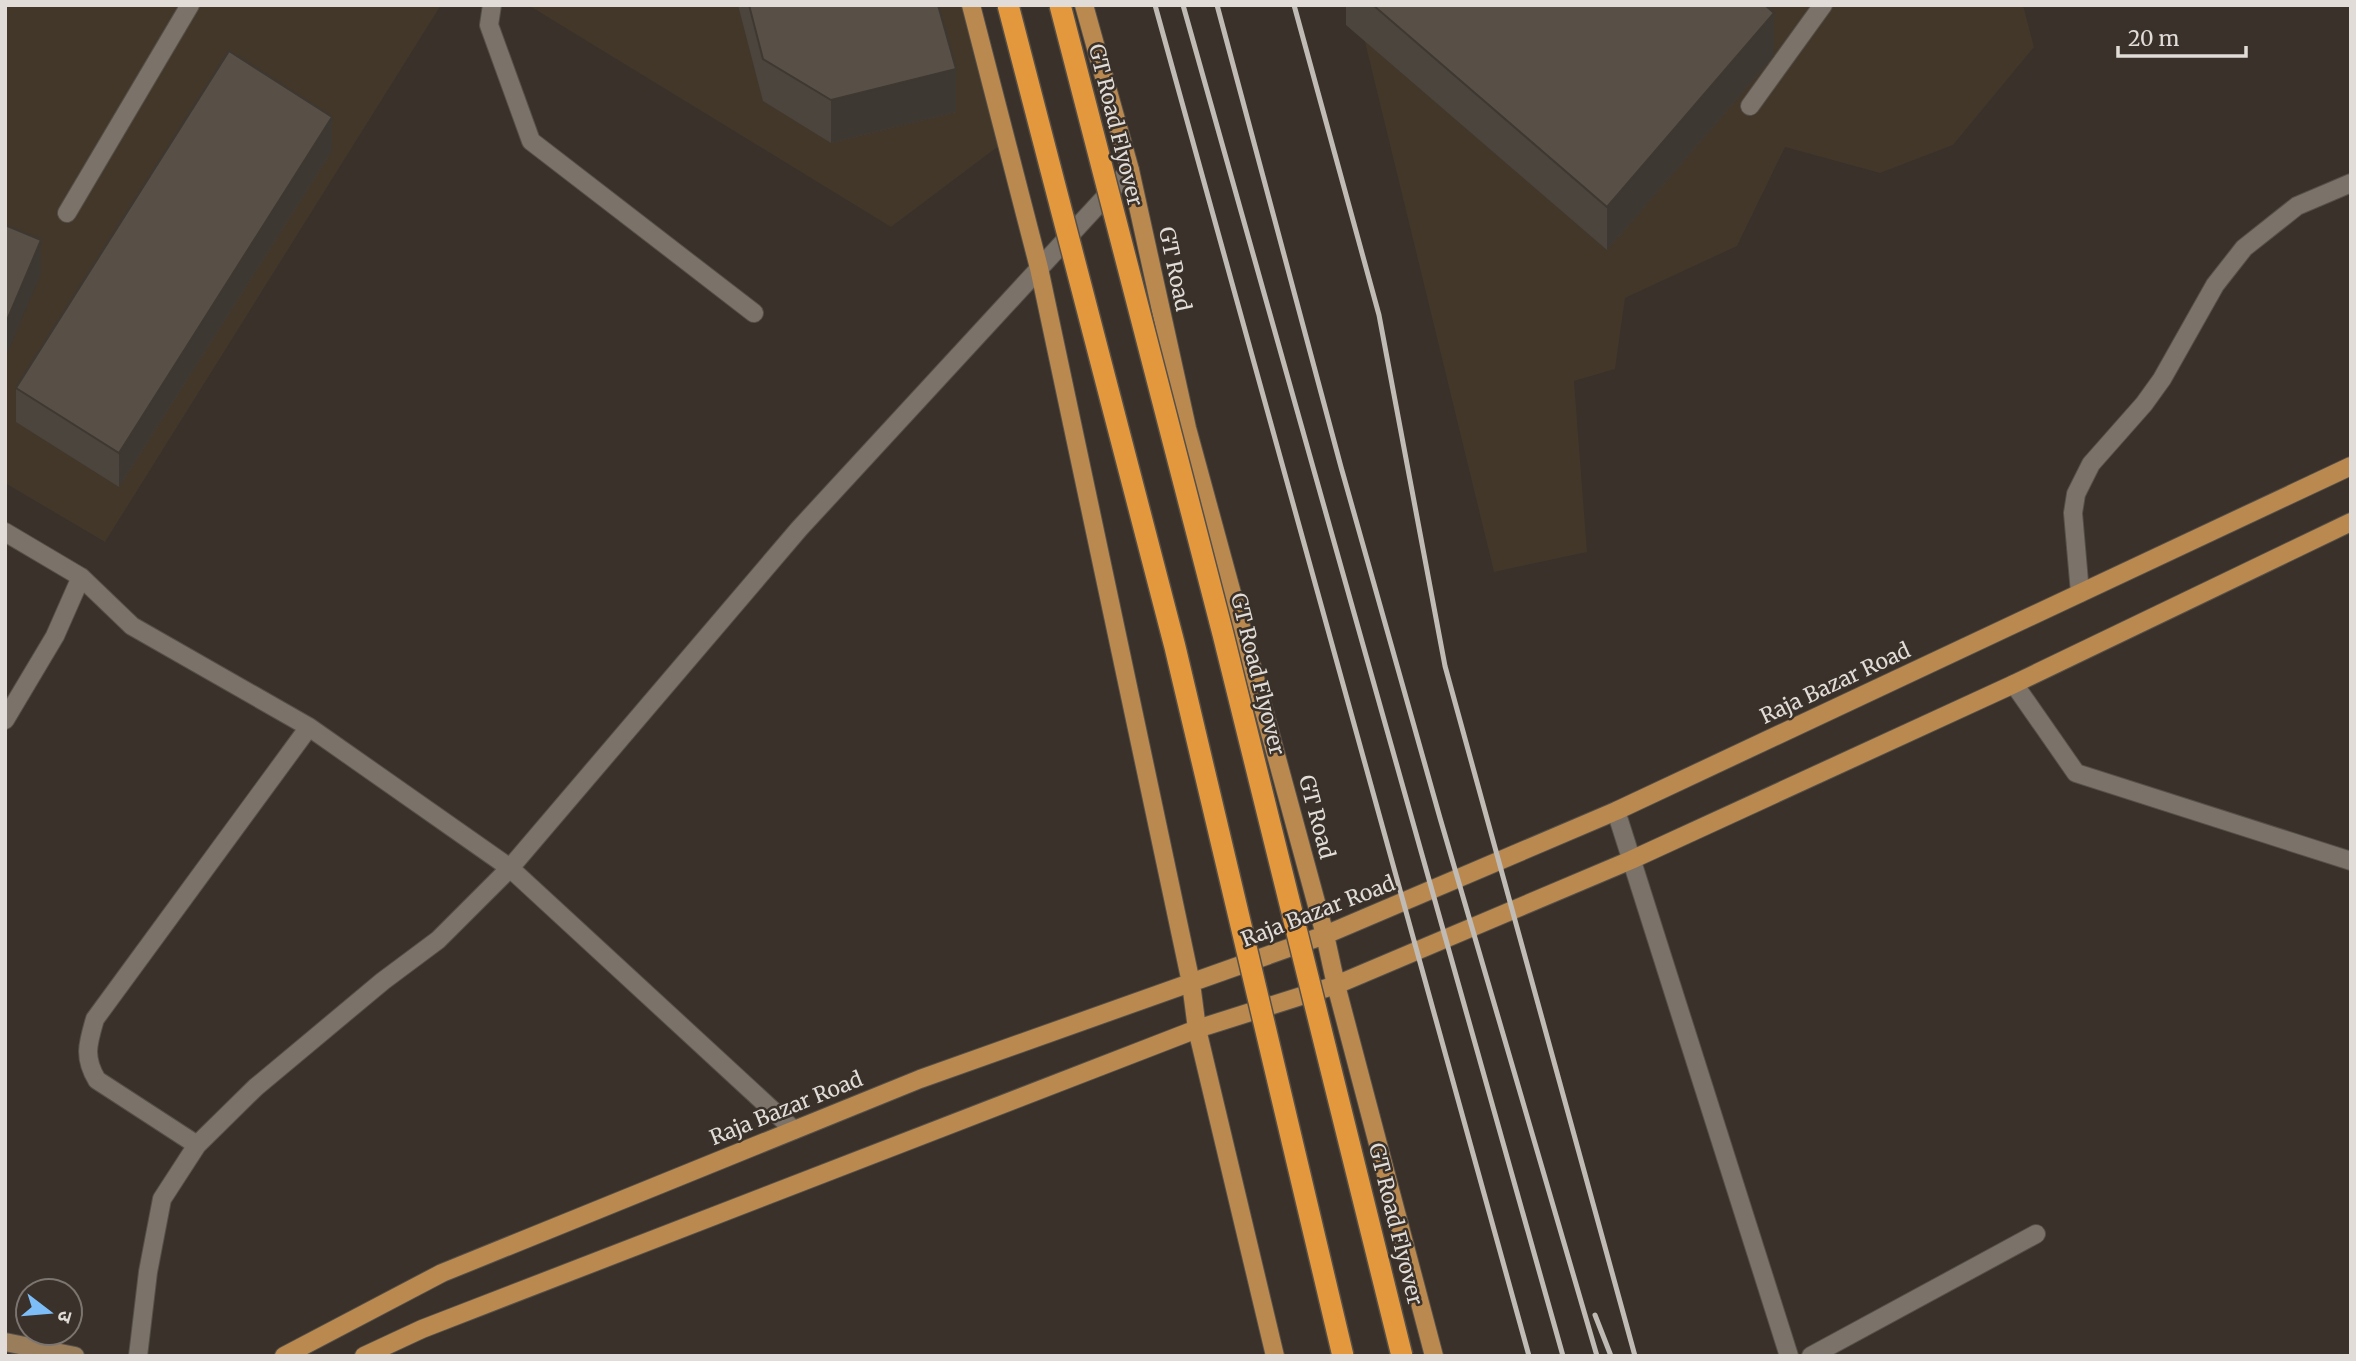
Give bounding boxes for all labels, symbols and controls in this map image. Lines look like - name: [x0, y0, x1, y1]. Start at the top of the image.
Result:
- scale bar: [2118, 14, 2246, 58]
- text: 20 m: [2128, 25, 2180, 52]
- street label: GT Road Flyover: [1083, 41, 1149, 209]
- street label: GT Road: [1153, 224, 1197, 314]
- street label: GT Road Flyover: [1225, 590, 1291, 758]
- street label: Raja Bazar Road: [1756, 636, 1915, 730]
- street label: GT Road: [1293, 772, 1341, 862]
- street label: Raja Bazar Road: [1237, 869, 1399, 953]
- street label: Raja Bazar Road: [706, 1065, 867, 1151]
- street label: GT Road Flyover: [1363, 1140, 1429, 1308]
- north arrow: [14, 1277, 84, 1347]
- text: उ: [52, 1308, 78, 1326]

